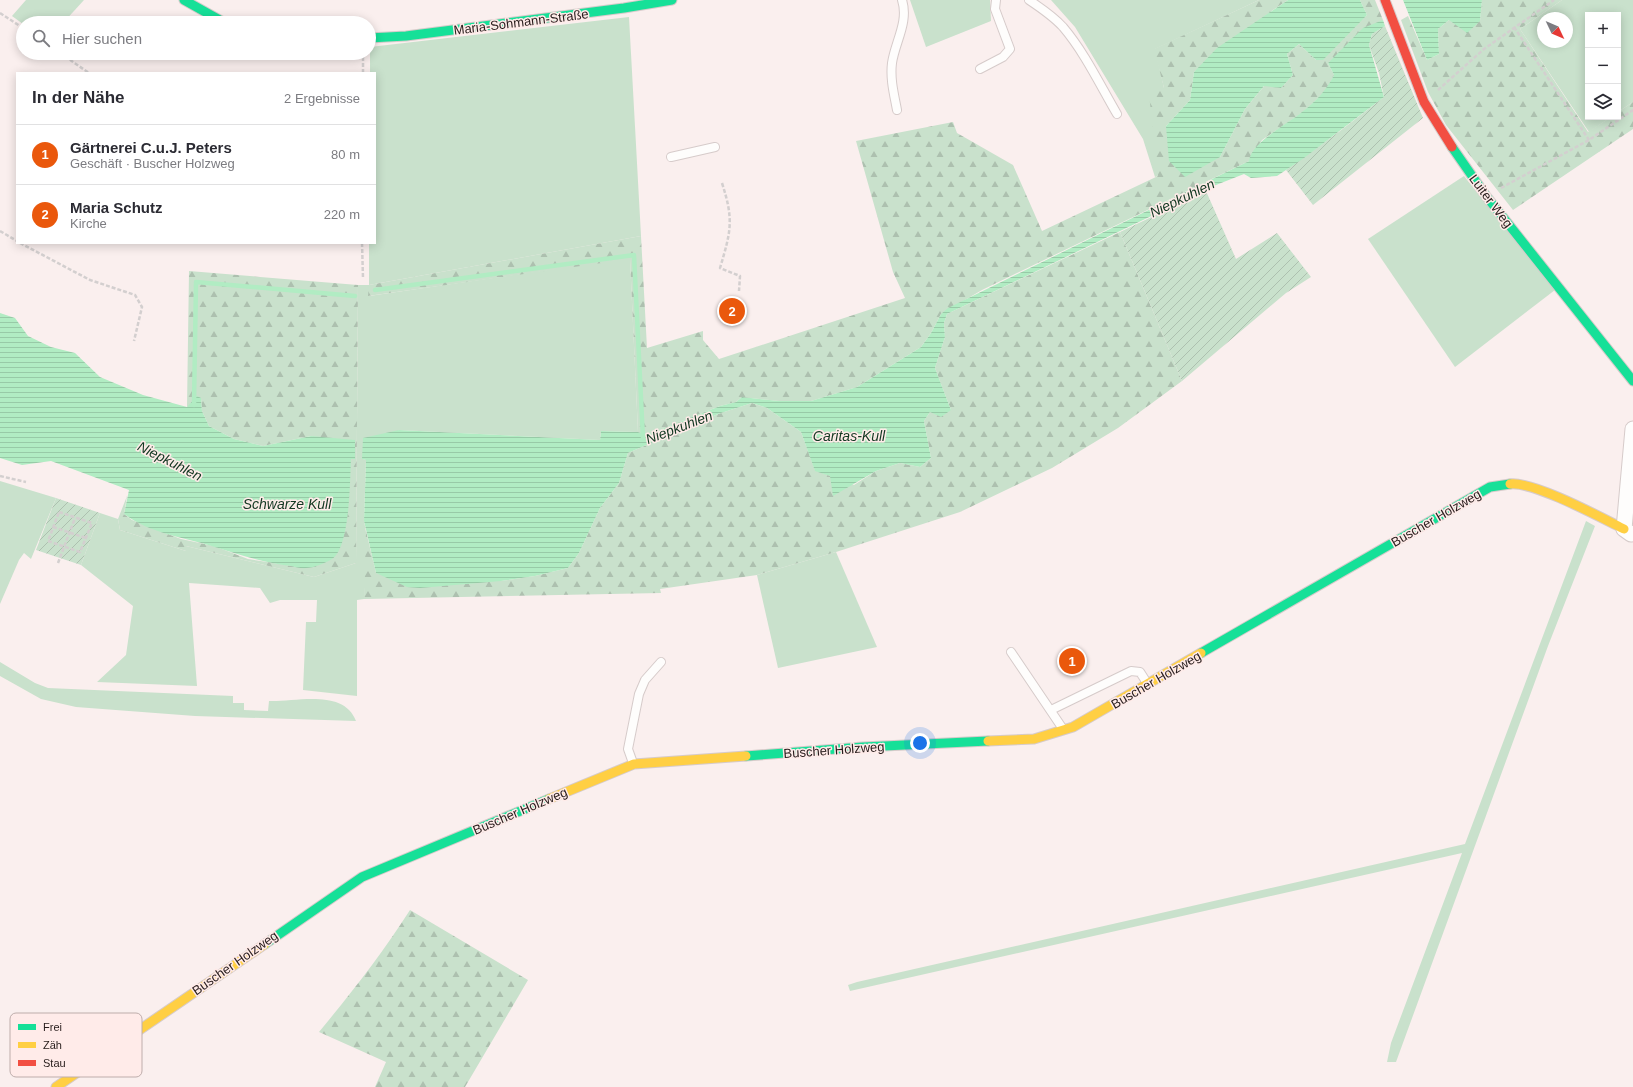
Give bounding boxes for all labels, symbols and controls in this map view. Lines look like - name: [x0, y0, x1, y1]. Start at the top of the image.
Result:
- street label: Maria-Sohmann-Straße: [453, 6, 589, 38]
- north arrow: [1537, 12, 1573, 48]
- map controls: [1585, 12, 1621, 120]
- button: +: [1585, 12, 1621, 48]
- search box: [16, 16, 376, 60]
- icon: search: [30, 27, 52, 49]
- text: Hier suchen: [62, 30, 142, 47]
- button: −: [1585, 48, 1621, 84]
- button: layers: [1585, 84, 1621, 120]
- text: In der Nähe: [32, 88, 125, 107]
- text: 2 Ergebnisse: [284, 91, 360, 106]
- text: Gärtnerei C.u.J. Peters: [70, 139, 232, 156]
- text: 1: [41, 147, 49, 162]
- text: 80 m: [331, 147, 360, 162]
- text: Geschäft · Buscher Holzweg: [70, 156, 235, 171]
- street label: Luiter Weg: [1466, 171, 1516, 231]
- water label: Niepkuhlen: [1147, 175, 1217, 221]
- text: Maria Schutz: [70, 199, 163, 216]
- text: 2: [41, 207, 49, 222]
- text: 220 m: [324, 207, 360, 222]
- text: Kirche: [70, 216, 107, 231]
- pin: 2: [719, 296, 745, 326]
- water label: Niepkuhlen: [643, 407, 715, 447]
- water label: Caritas-Kull: [813, 428, 886, 444]
- water label: Niepkuhlen: [135, 438, 205, 484]
- street label: Buscher Holzweg: [1388, 486, 1484, 550]
- water label: Schwarze Kull: [243, 496, 332, 512]
- pin: 1: [1059, 646, 1085, 676]
- street label: Buscher Holzweg: [1108, 648, 1204, 712]
- your location: [910, 733, 930, 753]
- street label: Buscher Holzweg: [783, 739, 885, 761]
- street label: Buscher Holzweg: [471, 784, 569, 838]
- street label: Buscher Holzweg: [189, 928, 281, 998]
- legend: [10, 1013, 142, 1077]
- text: Frei: [43, 1021, 62, 1033]
- text: Zäh: [43, 1039, 62, 1051]
- text: Stau: [43, 1057, 66, 1069]

